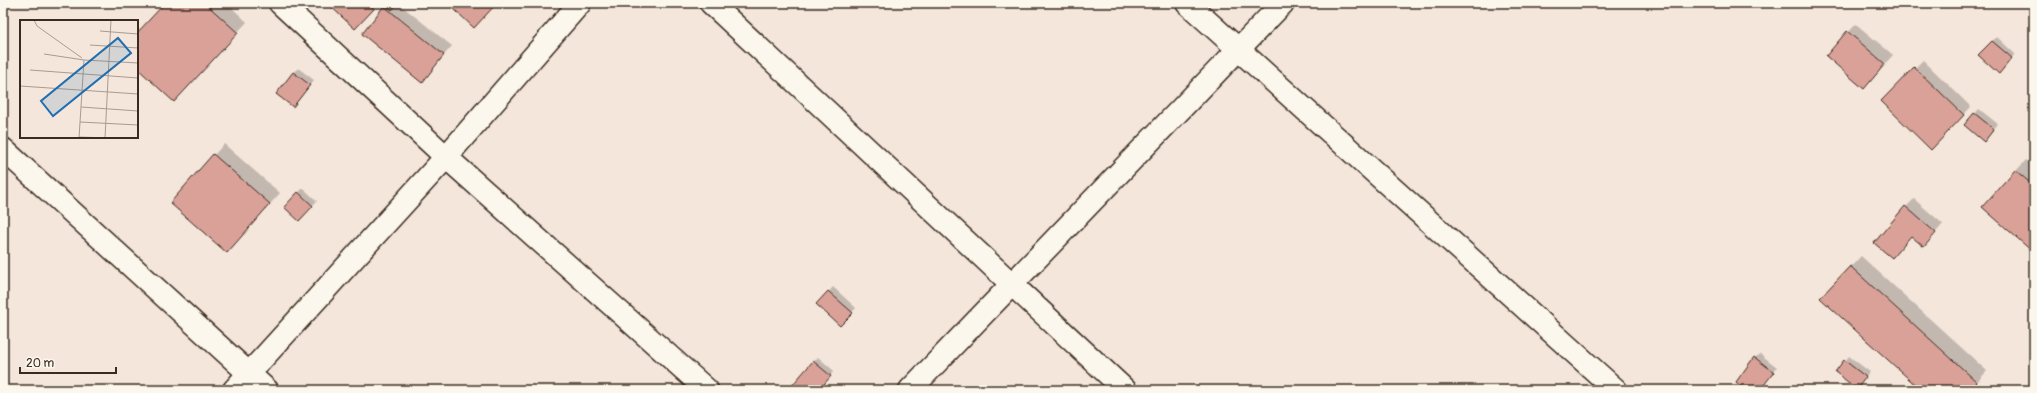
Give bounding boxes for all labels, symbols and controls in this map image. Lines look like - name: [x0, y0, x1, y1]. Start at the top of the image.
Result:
- inset map: [20, 20, 138, 138]
- scale bar: [20, 349, 116, 375]
- text: 20 m: [26, 356, 55, 371]

